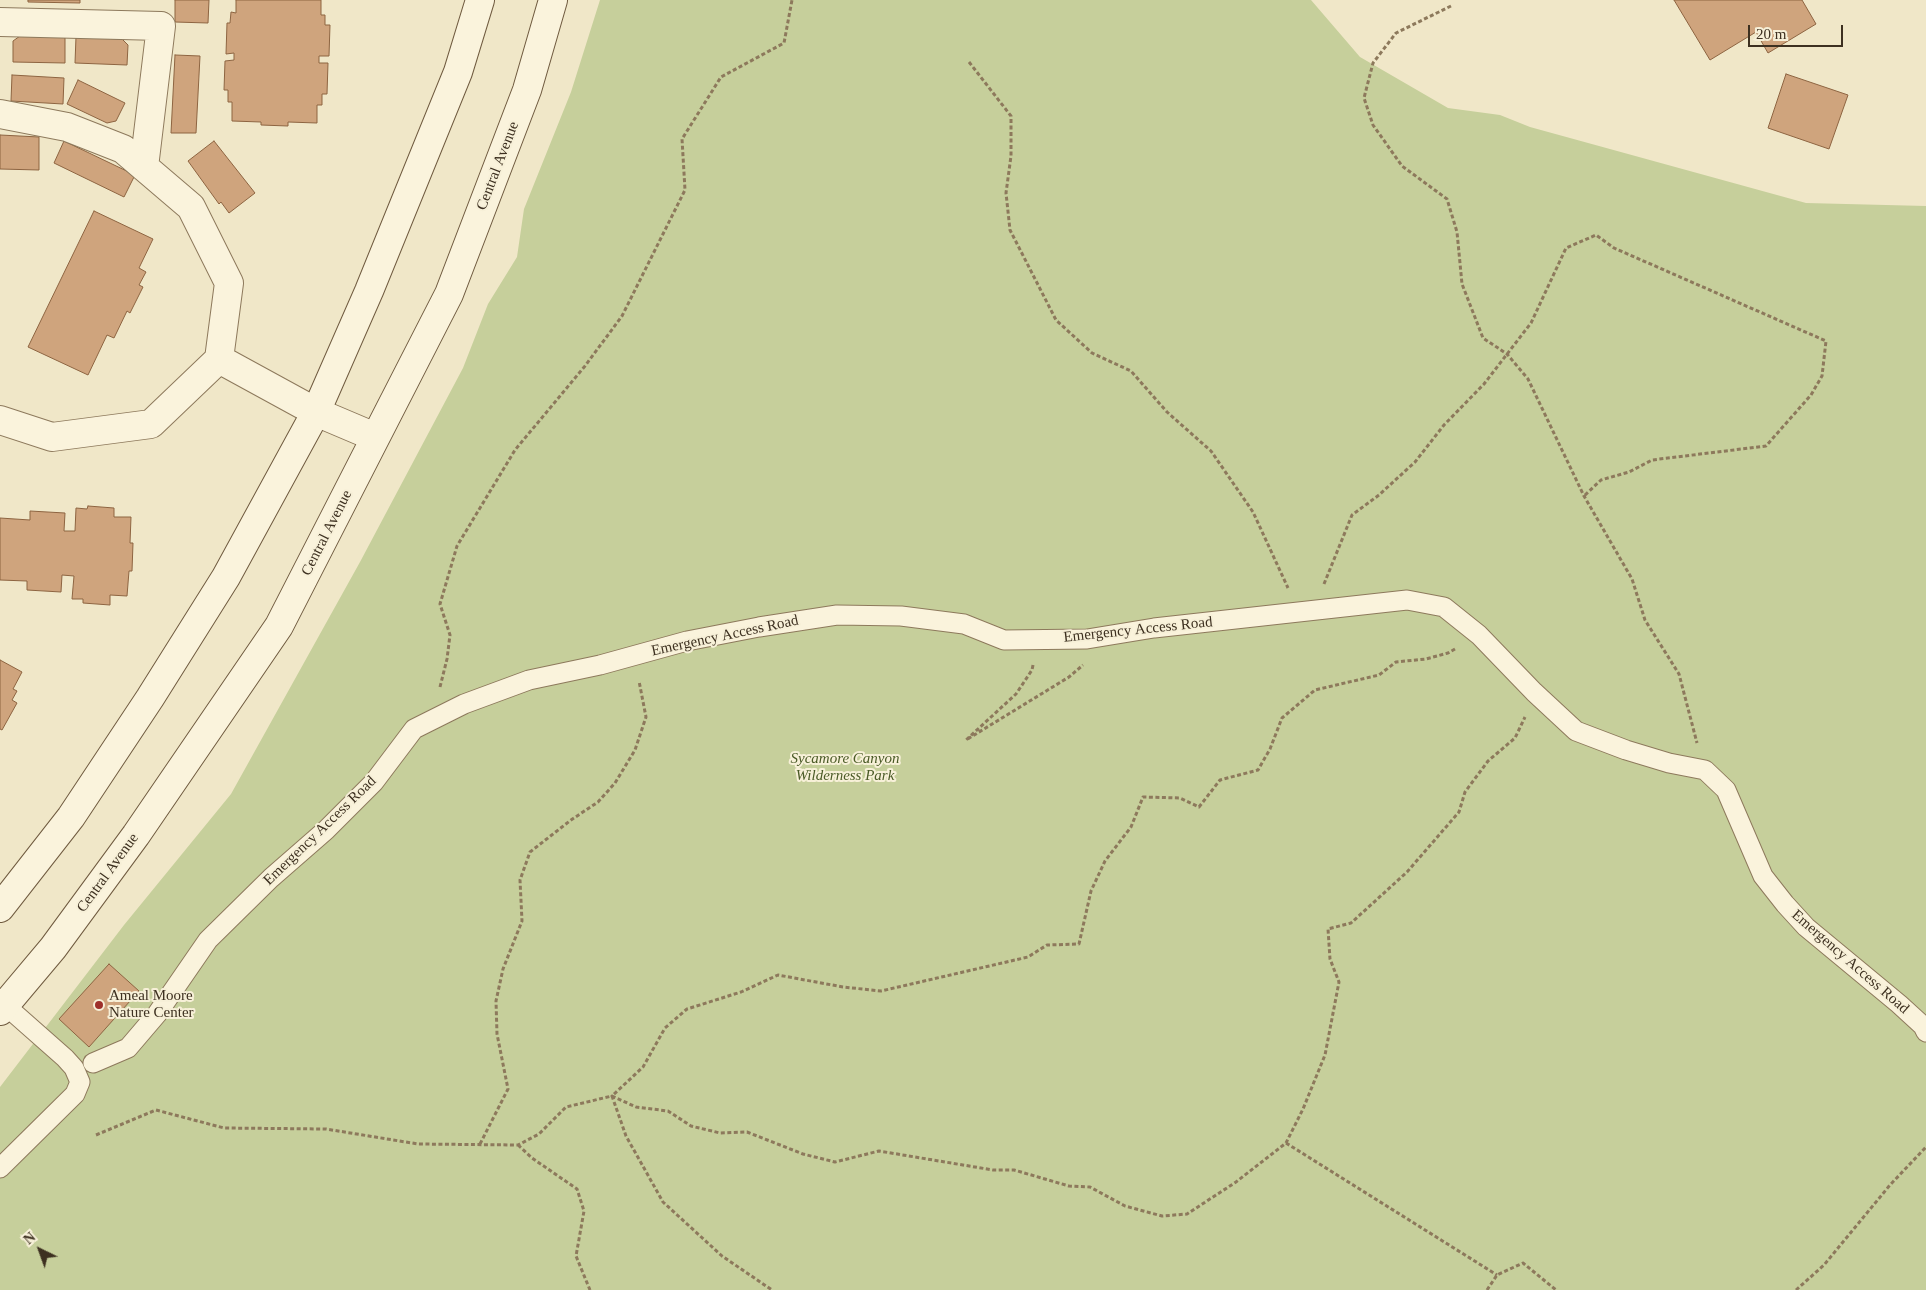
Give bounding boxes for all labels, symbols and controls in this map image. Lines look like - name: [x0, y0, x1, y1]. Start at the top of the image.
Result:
- scale bar: [1751, 15, 1846, 47]
- text: 20 m: [1756, 26, 1786, 42]
- street label: Central Avenue: [473, 119, 523, 213]
- street label: Central Avenue: [298, 487, 356, 579]
- street label: Emergency Access Road: [650, 612, 800, 660]
- street label: Emergency Access Road: [1063, 613, 1213, 647]
- park label: Sycamore Canyon Wilderness Park: [791, 750, 899, 785]
- street label: Emergency Access Road: [260, 773, 380, 889]
- street label: Central Avenue: [73, 830, 143, 916]
- street label: Emergency Access Road: [1788, 906, 1912, 1018]
- place label: Ameal Moore Nature Center: [109, 987, 194, 1022]
- marker: Ameal Moore Nature Center: [93, 999, 105, 1011]
- north arrow: [15, 1225, 65, 1275]
- text: N: [21, 1230, 38, 1247]

